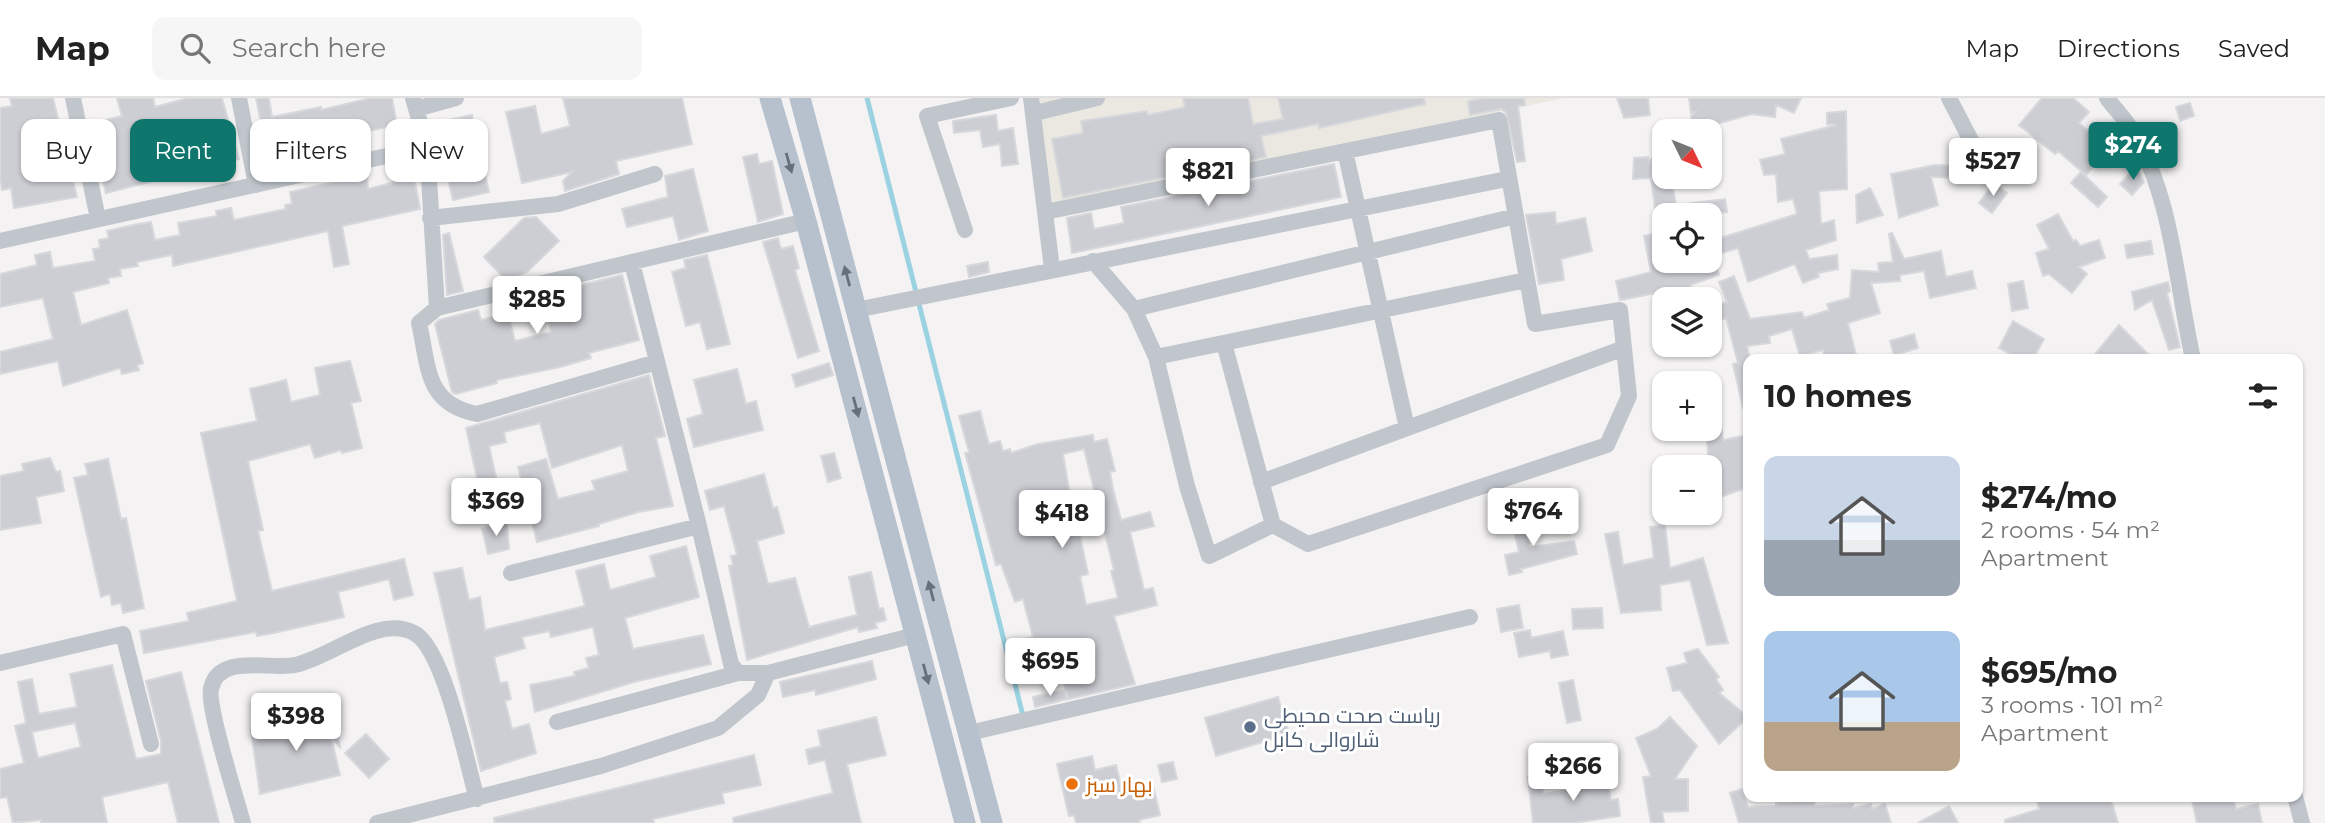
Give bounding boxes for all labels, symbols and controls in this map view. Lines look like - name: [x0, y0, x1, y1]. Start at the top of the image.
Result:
- search box: [152, 17, 642, 80]
- text: Map: [35, 28, 110, 68]
- icon: search: [176, 29, 214, 67]
- text: Search here: [232, 32, 386, 64]
- text: Map: [1966, 34, 2019, 63]
- text: Directions: [2057, 34, 2180, 63]
- text: Saved: [2218, 34, 2290, 63]
- chip: Buy: [21, 119, 116, 182]
- chip: Rent: [130, 119, 236, 182]
- chip: Filters: [250, 119, 371, 182]
- chip: New: [385, 119, 488, 182]
- north arrow: [1652, 119, 1722, 189]
- map controls: [1652, 119, 1722, 525]
- pin: $274: [2092, 122, 2174, 182]
- text: $274: [2105, 131, 2161, 159]
- pin: $527: [1952, 139, 2034, 198]
- text: $527: [1965, 147, 2021, 175]
- pin: $821: [1167, 148, 1249, 208]
- one-way arrow: [785, 153, 795, 174]
- text: $821: [1182, 157, 1234, 185]
- button: locate: [1652, 203, 1722, 273]
- one-way arrow: [842, 266, 852, 287]
- pin: $285: [496, 276, 578, 336]
- text: $285: [508, 285, 566, 313]
- button: layers: [1652, 287, 1722, 357]
- button: +: [1652, 371, 1722, 441]
- icon: filters: [2244, 377, 2282, 415]
- text: 10 homes: [1764, 378, 1912, 415]
- one-way arrow: [851, 396, 861, 417]
- button: −: [1652, 455, 1722, 525]
- pin: $369: [455, 478, 537, 538]
- text: $274/mo: [1981, 479, 2117, 516]
- icon: home: [1820, 484, 1904, 568]
- text: $369: [467, 487, 525, 515]
- pin: $764: [1492, 489, 1574, 548]
- pin: $418: [1021, 490, 1103, 550]
- text: $764: [1504, 497, 1562, 525]
- text: $418: [1035, 499, 1089, 527]
- text: 2 rooms · 54 m²: [1981, 516, 2160, 544]
- text: Apartment: [1981, 544, 2109, 572]
- one-way arrow: [925, 580, 936, 602]
- pin: $695: [1009, 638, 1091, 698]
- text: $695: [1021, 647, 1079, 675]
- text: $695/mo: [1981, 654, 2117, 691]
- icon: home: [1820, 659, 1904, 743]
- one-way arrow: [921, 664, 931, 685]
- text: 3 rooms · 101 m²: [1981, 691, 2163, 719]
- pin: $398: [255, 694, 337, 753]
- text: $398: [267, 702, 325, 730]
- place label: ریاست صحت محیطی شاروالی کابل: [1264, 703, 1441, 753]
- marker: ریاست صحت محیطی شاروالی کابل: [1242, 719, 1258, 735]
- text: Apartment: [1981, 719, 2109, 747]
- pin: $266: [1532, 744, 1614, 803]
- text: $266: [1544, 752, 1602, 780]
- place label: بهار سبز: [1085, 772, 1153, 798]
- marker: بهار سبز: [1064, 776, 1080, 792]

